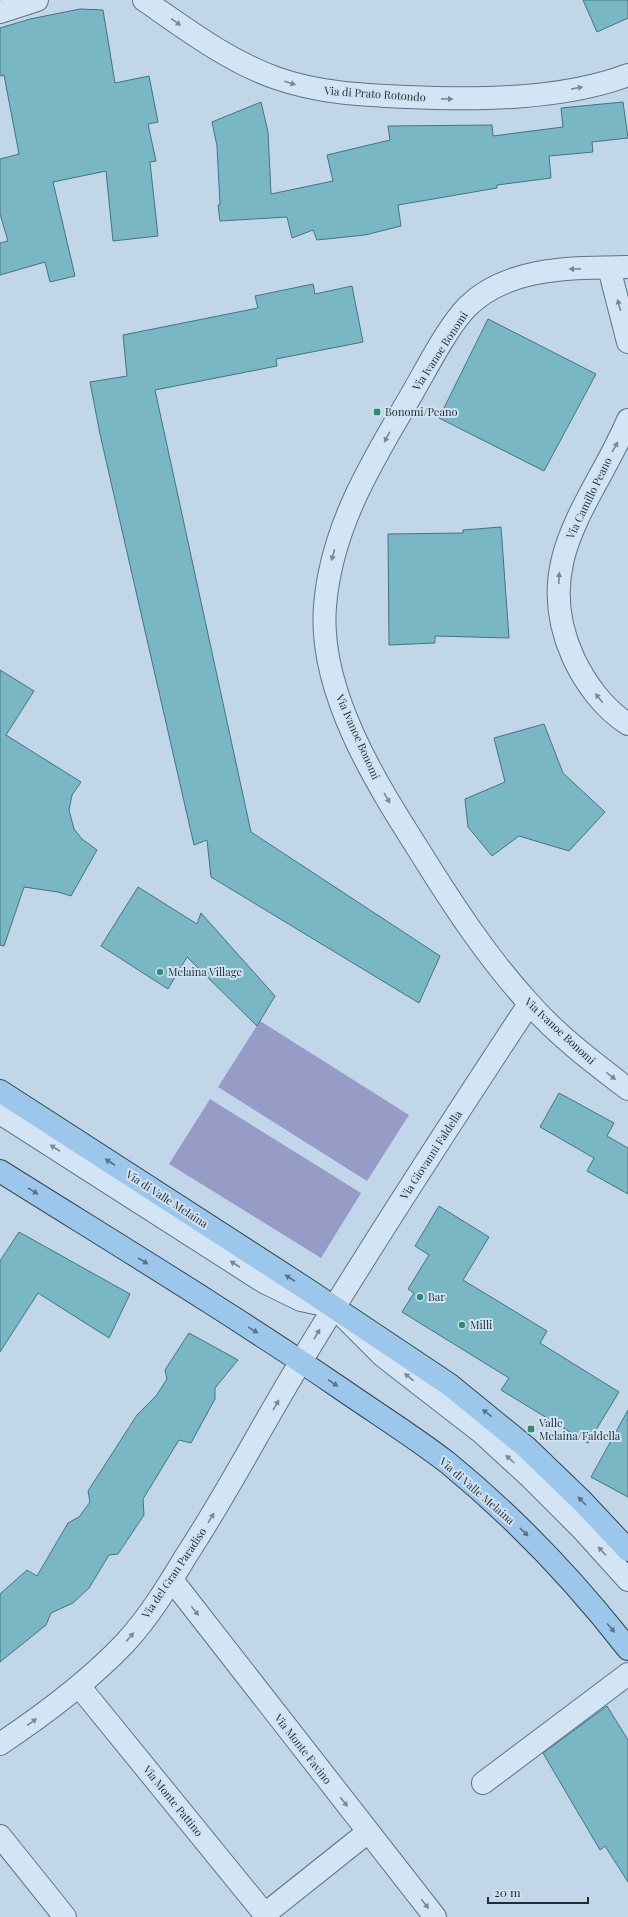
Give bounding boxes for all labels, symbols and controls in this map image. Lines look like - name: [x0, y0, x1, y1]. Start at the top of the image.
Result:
- one-way arrow: [171, 18, 181, 26]
- one-way arrow: [285, 80, 297, 86]
- street label: Via di Prato Rotondo: [323, 82, 426, 105]
- one-way arrow: [570, 85, 583, 91]
- one-way arrow: [441, 96, 454, 102]
- one-way arrow: [568, 266, 581, 272]
- one-way arrow: [615, 299, 621, 312]
- street label: Via Ivanoe Bonomi: [408, 308, 471, 394]
- place label: Bonomi/Peano: [385, 404, 458, 419]
- marker: Bonomi/Peano: [372, 407, 382, 417]
- one-way arrow: [383, 431, 390, 443]
- one-way arrow: [611, 441, 618, 452]
- street label: Via Camillo Peano: [562, 455, 615, 542]
- one-way arrow: [329, 549, 335, 561]
- one-way arrow: [556, 572, 563, 584]
- street label: Via Ivanoe Bonomi: [333, 691, 384, 782]
- one-way arrow: [595, 692, 604, 703]
- one-way arrow: [384, 792, 390, 803]
- place label: Melaina Village: [168, 964, 242, 979]
- marker: Melaina Village: [155, 967, 165, 977]
- street label: Via Ivanoe Bonomi: [521, 993, 599, 1067]
- one-way arrow: [606, 1072, 617, 1081]
- street label: Via Giovanni Faldella: [396, 1107, 465, 1203]
- one-way arrow: [49, 1145, 61, 1152]
- one-way arrow: [105, 1158, 115, 1166]
- street label: Via di Valle Melaina: [123, 1166, 212, 1231]
- one-way arrow: [27, 1188, 39, 1195]
- one-way arrow: [138, 1257, 148, 1265]
- one-way arrow: [230, 1260, 240, 1268]
- one-way arrow: [285, 1274, 295, 1282]
- place label: Bar: [428, 1289, 445, 1304]
- marker: Bar: [415, 1292, 425, 1302]
- place label: Milli: [470, 1317, 492, 1332]
- marker: Milli: [457, 1320, 467, 1330]
- one-way arrow: [247, 1327, 259, 1334]
- one-way arrow: [314, 1328, 321, 1340]
- one-way arrow: [404, 1373, 415, 1381]
- one-way arrow: [328, 1379, 338, 1387]
- one-way arrow: [272, 1399, 279, 1411]
- one-way arrow: [481, 1409, 492, 1418]
- place label: Valle Melaina/Faldella: [538, 1415, 621, 1443]
- marker: Valle Melaina/Faldella: [526, 1424, 536, 1434]
- street label: Via di Valle Melaina: [436, 1453, 518, 1528]
- one-way arrow: [505, 1454, 515, 1463]
- one-way arrow: [578, 1496, 587, 1506]
- one-way arrow: [207, 1512, 214, 1524]
- street label: Via del Gran Paradiso: [137, 1525, 209, 1622]
- one-way arrow: [519, 1527, 529, 1536]
- one-way arrow: [598, 1546, 607, 1555]
- one-way arrow: [191, 1606, 199, 1617]
- one-way arrow: [606, 1622, 615, 1633]
- one-way arrow: [125, 1631, 134, 1642]
- street label: Via Monte Favino: [271, 1710, 335, 1787]
- one-way arrow: [27, 1718, 38, 1726]
- street label: Via Monte Pattino: [140, 1761, 207, 1839]
- one-way arrow: [340, 1796, 349, 1807]
- scale bar: [488, 1879, 588, 1905]
- text: 20 m: [494, 1884, 521, 1900]
- one-way arrow: [420, 1898, 429, 1909]

